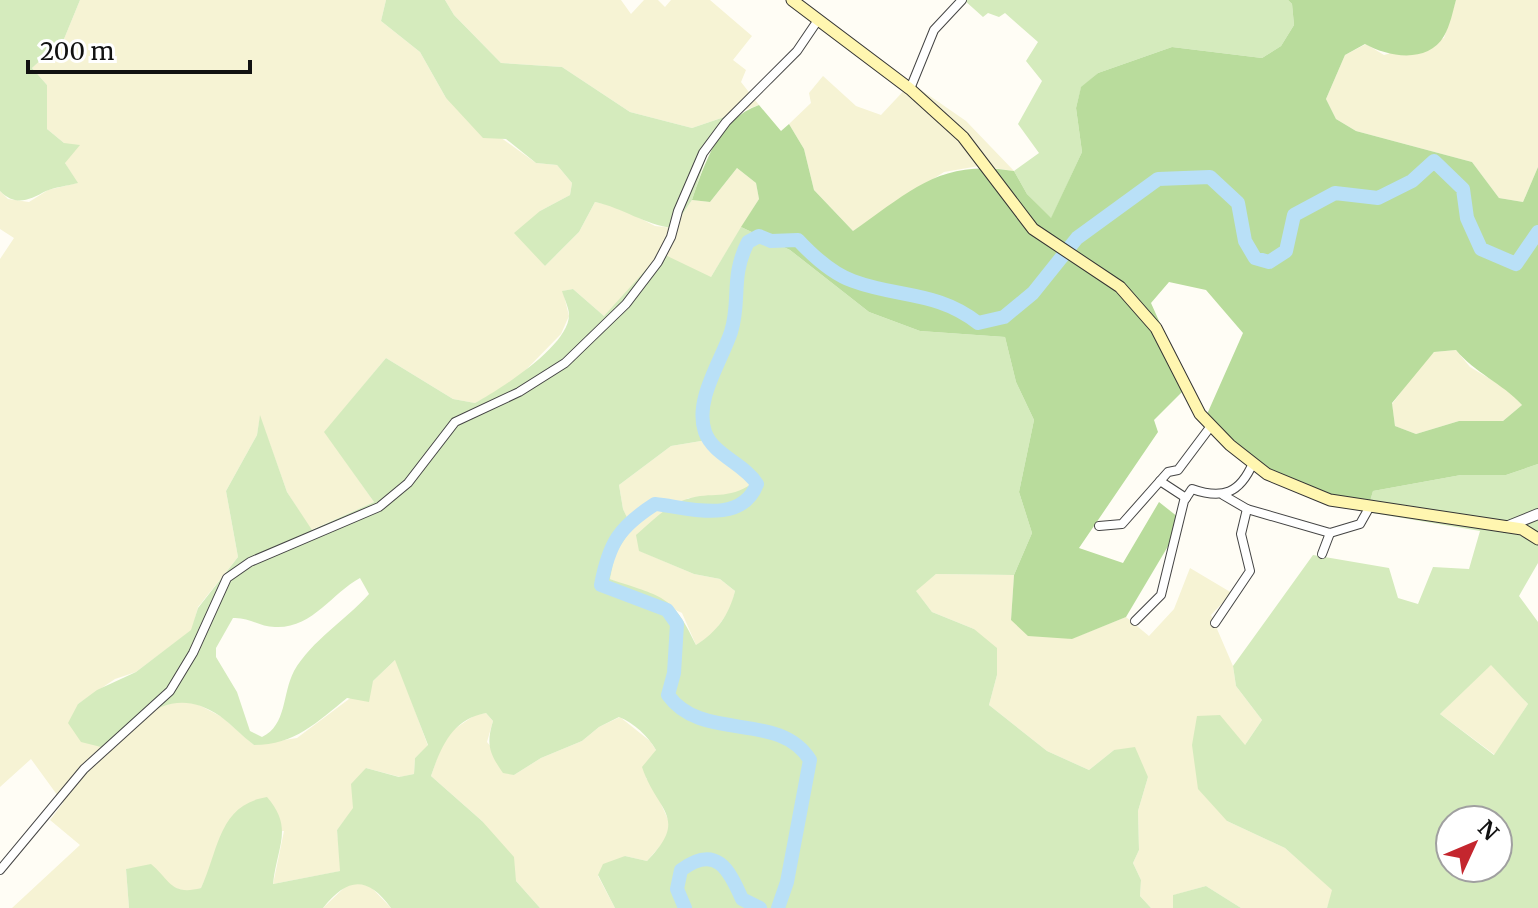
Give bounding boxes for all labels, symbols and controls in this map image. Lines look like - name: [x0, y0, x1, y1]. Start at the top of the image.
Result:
- scale bar: [28, 24, 250, 74]
- text: 200 m: [40, 36, 115, 67]
- north arrow: [1434, 804, 1514, 884]
- text: N: [1472, 814, 1505, 847]

